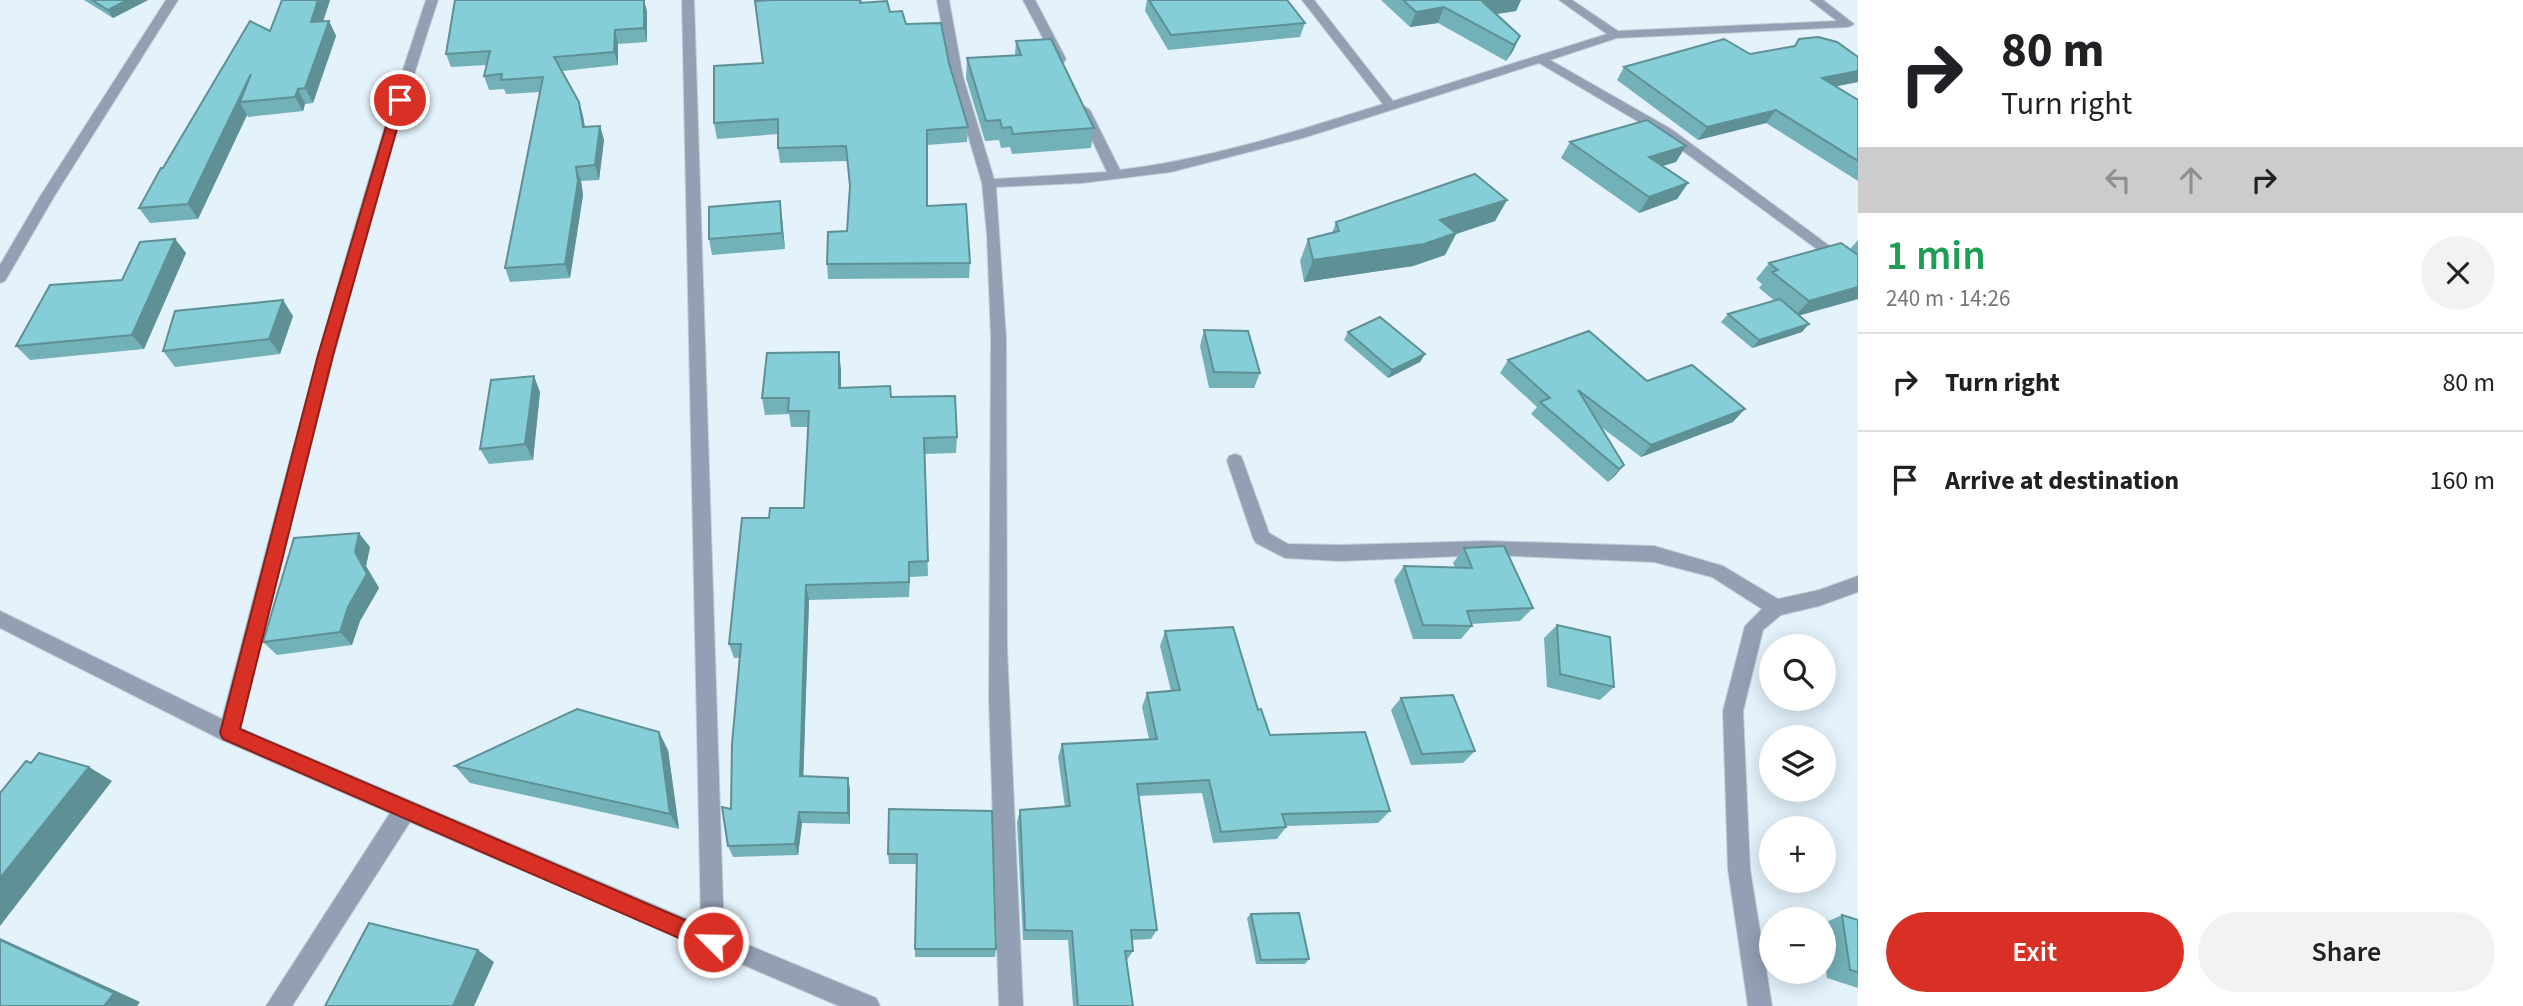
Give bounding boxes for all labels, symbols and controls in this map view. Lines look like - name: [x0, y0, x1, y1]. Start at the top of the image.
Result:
- text: 80 m: [2001, 16, 2105, 86]
- icon: right: [1886, 28, 1977, 119]
- pin: [370, 70, 430, 130]
- icon: arrive: [381, 81, 419, 119]
- text: Turn right: [2001, 81, 2132, 127]
- icon: left: [2099, 161, 2137, 199]
- icon: ahead: [2172, 161, 2210, 199]
- icon: right: [2245, 161, 2283, 199]
- text: 1 min: [1886, 226, 1986, 286]
- button: close: [2421, 236, 2495, 310]
- text: 240 m · 14:26: [1886, 282, 2010, 315]
- icon: right: [1886, 363, 1924, 401]
- text: Turn right: [1945, 364, 2060, 401]
- text: 80 m: [2442, 364, 2495, 401]
- icon: arrive: [1886, 461, 1924, 499]
- text: Arrive at destination: [1945, 462, 2179, 499]
- text: 160 m: [2429, 462, 2495, 499]
- map controls: [1759, 634, 1836, 984]
- button: search: [1759, 634, 1836, 711]
- button: layers: [1759, 725, 1836, 802]
- button: +: [1759, 816, 1836, 893]
- position arrow: [676, 905, 750, 979]
- button: −: [1759, 907, 1836, 984]
- button: Exit: [1886, 912, 2184, 992]
- button: Share: [2198, 912, 2495, 992]

